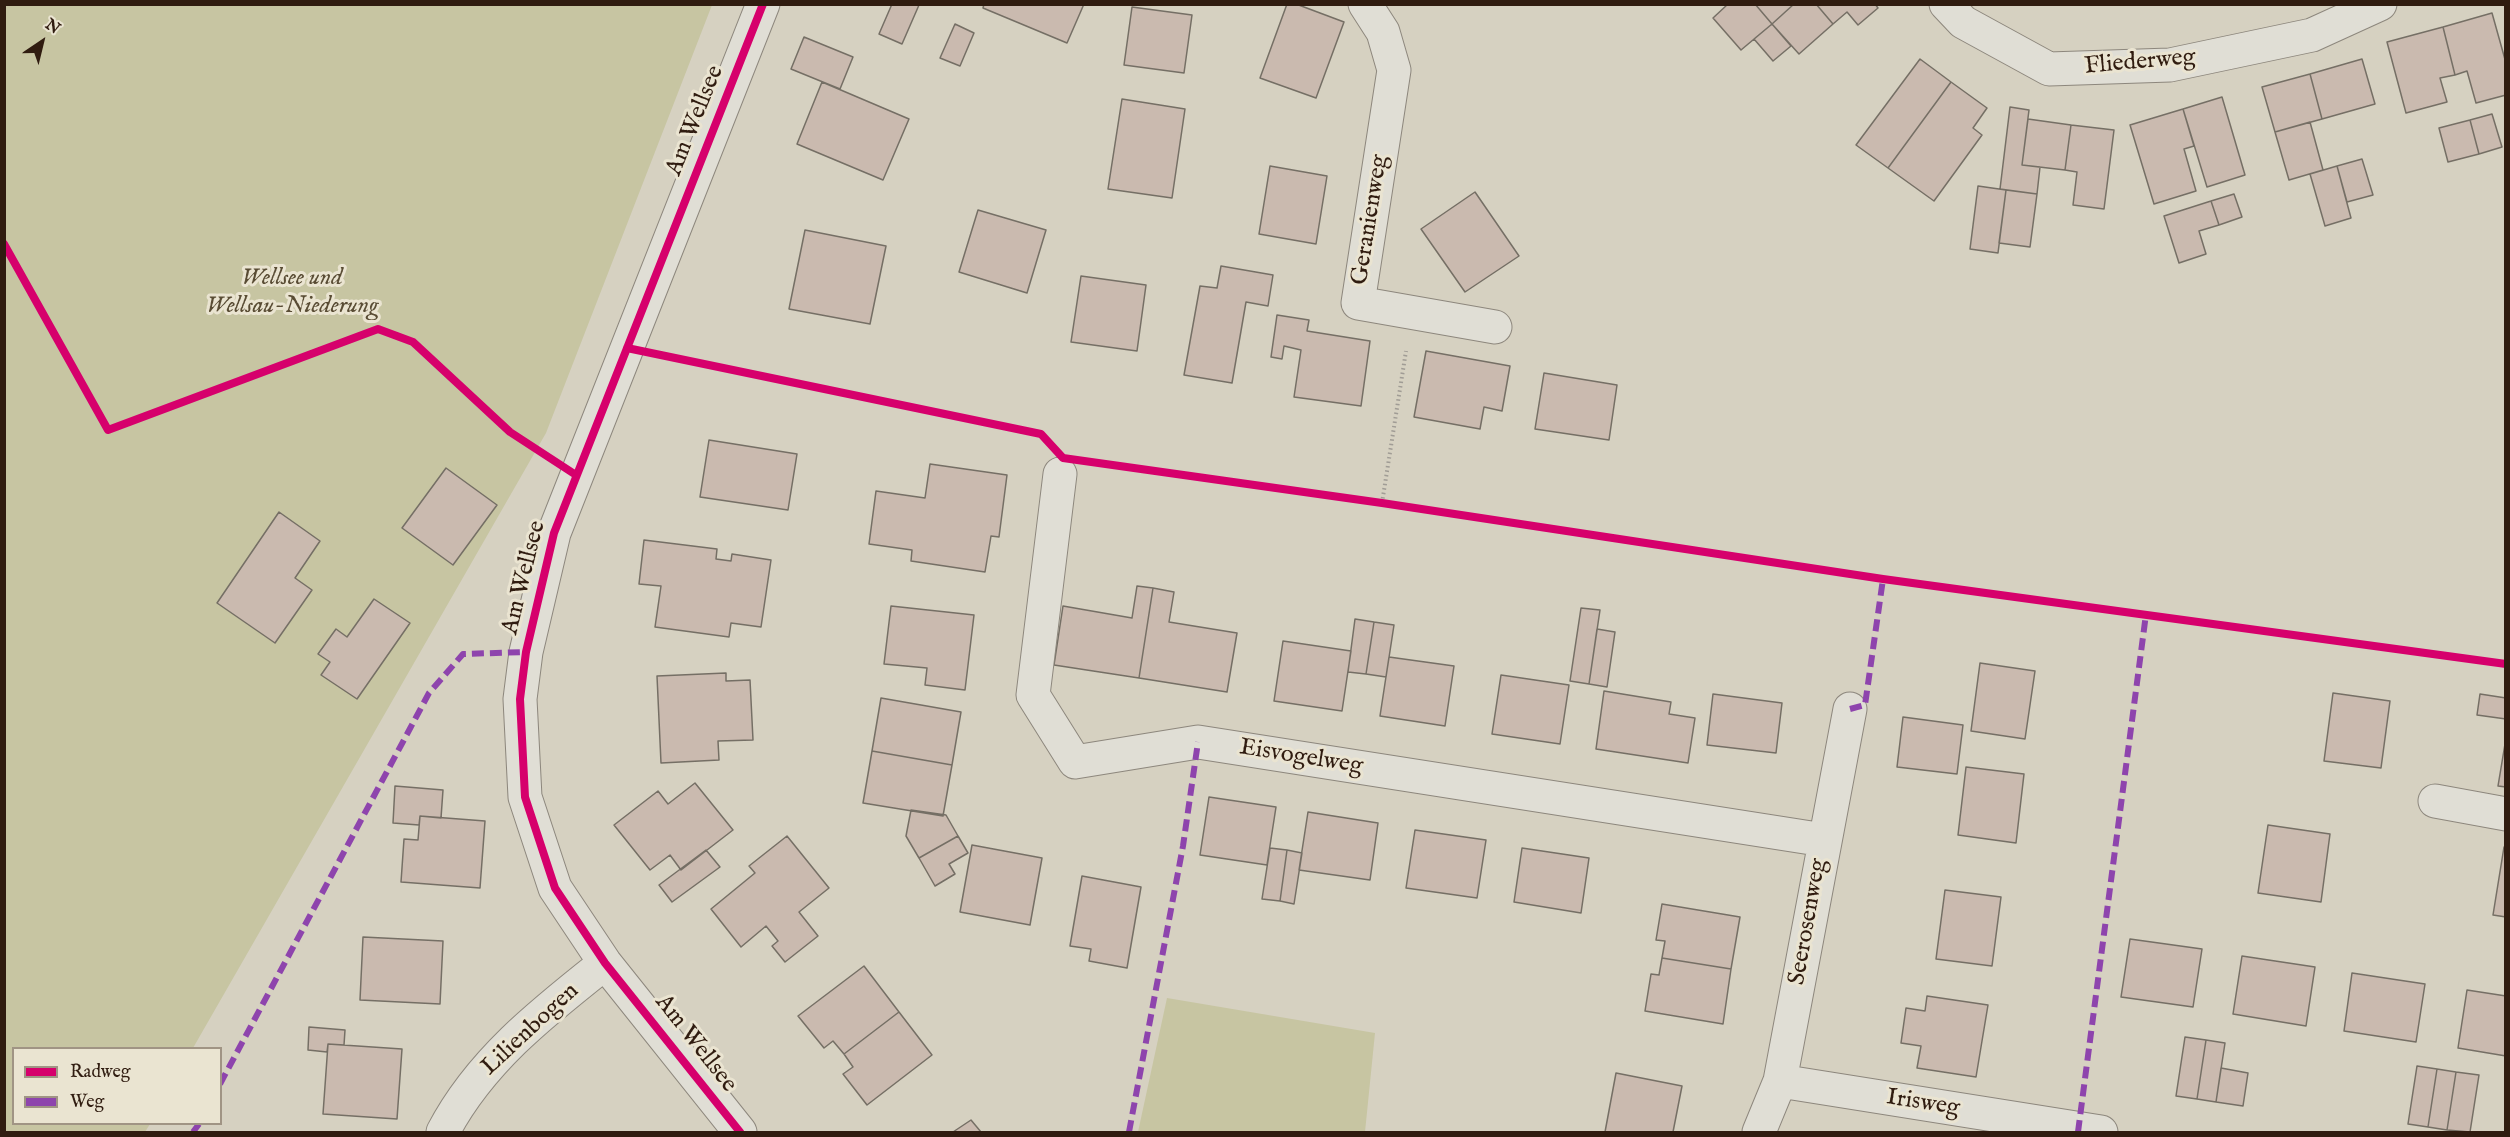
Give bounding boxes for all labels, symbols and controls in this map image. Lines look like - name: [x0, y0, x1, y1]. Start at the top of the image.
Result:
- north arrow: [12, 12, 72, 72]
- text: N: [41, 15, 64, 39]
- street label: Fliederweg: [2083, 44, 2197, 82]
- street label: Am Wellsee: [661, 62, 731, 180]
- street label: Geranienweg: [1346, 153, 1396, 287]
- park label: Wellsee und Wellsau-Niederung: [206, 265, 378, 321]
- street label: Am Wellsee: [497, 518, 553, 638]
- street label: Eisvogelweg: [1237, 734, 1365, 782]
- street label: Seerosenweg: [1784, 857, 1834, 987]
- street label: Lilienbogen: [476, 978, 586, 1082]
- street label: Am Wellsee: [648, 989, 742, 1099]
- legend: [12, 1047, 222, 1125]
- text: Radweg: [70, 1061, 131, 1084]
- street label: Irisweg: [1884, 1084, 1962, 1124]
- text: Weg: [70, 1091, 104, 1114]

